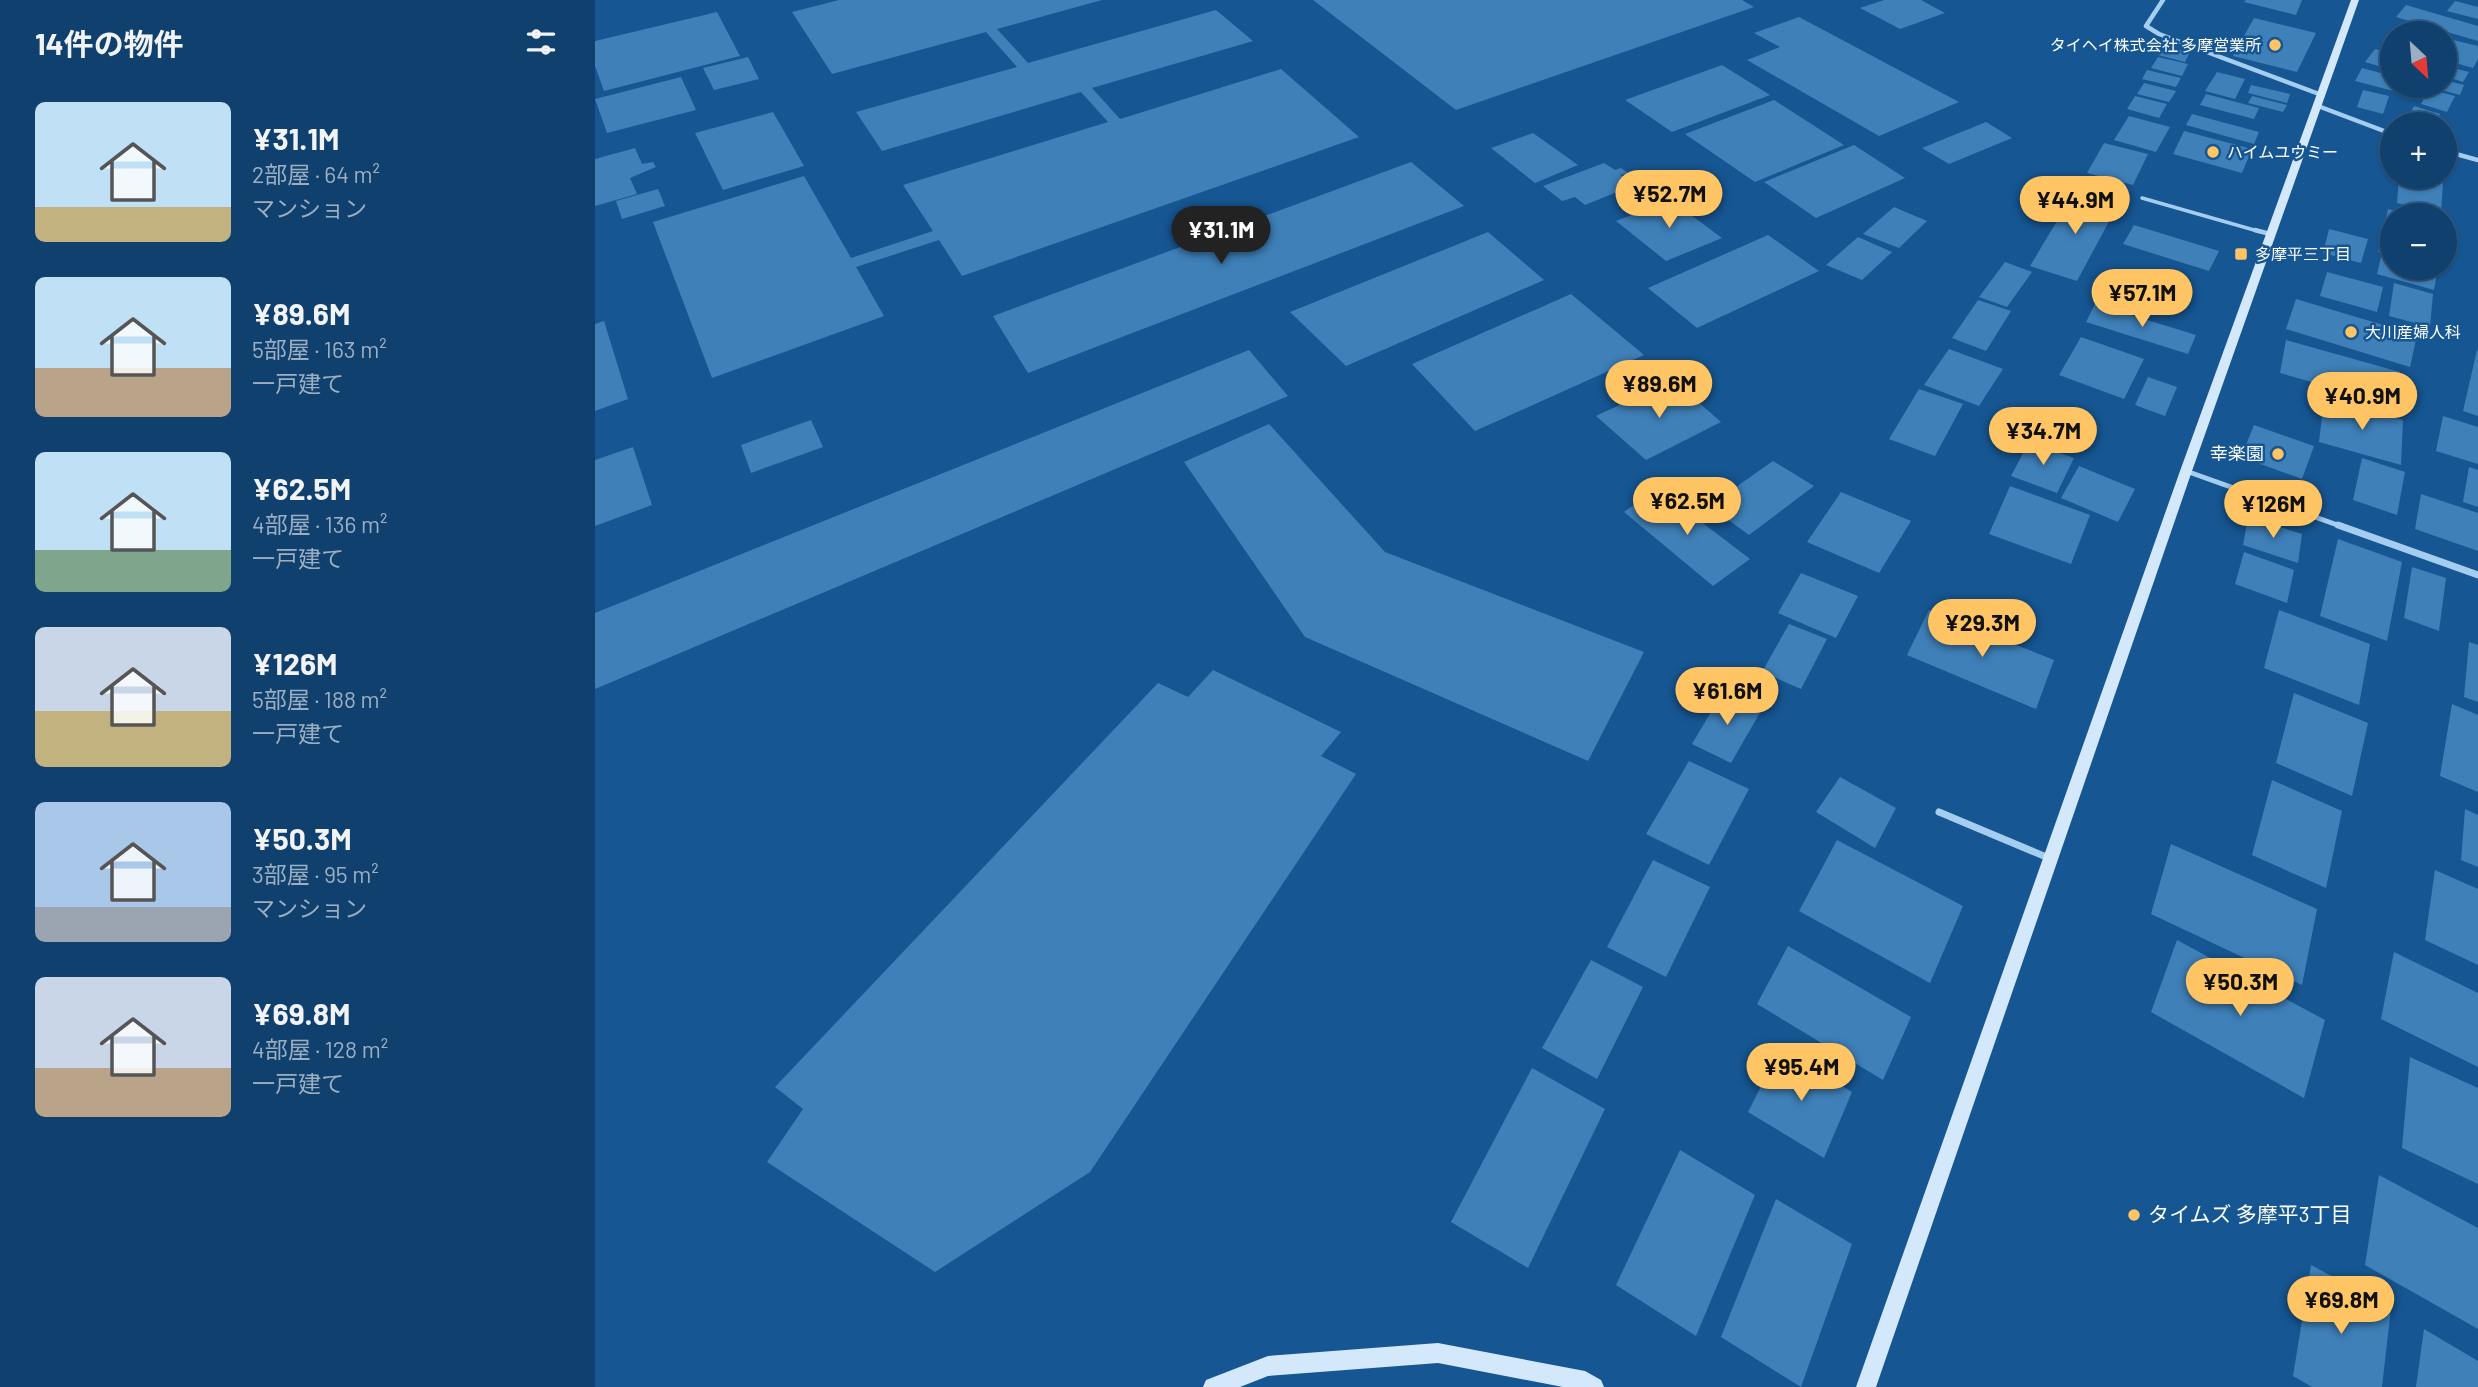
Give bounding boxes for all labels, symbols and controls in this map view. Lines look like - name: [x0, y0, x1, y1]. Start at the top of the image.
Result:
- north arrow: [2380, 21, 2457, 98]
- map controls: [2380, 21, 2457, 280]
- icon: filters: [522, 23, 560, 61]
- text: 14件の物件: [35, 25, 184, 61]
- place label: タイヘイ株式会社 多摩営業所: [2050, 35, 2261, 54]
- marker: タイヘイ株式会社 多摩営業所: [2267, 37, 2283, 53]
- button: +: [2380, 112, 2457, 189]
- text: ¥31.1M: [252, 120, 339, 156]
- icon: home: [91, 130, 175, 214]
- place label: ハイムユウミー: [2227, 142, 2338, 161]
- marker: ハイムユウミー: [2205, 144, 2221, 160]
- text: 2部屋 · 64 m²: [252, 160, 380, 188]
- pin: ¥52.7M: [1612, 170, 1726, 230]
- pin: ¥44.9M: [2018, 176, 2132, 236]
- text: ¥52.7M: [1631, 179, 1707, 207]
- text: ¥44.9M: [2036, 185, 2114, 213]
- text: マンション: [252, 194, 367, 222]
- button: −: [2380, 203, 2457, 280]
- pin: ¥31.1M: [1164, 206, 1278, 266]
- text: ¥31.1M: [1187, 215, 1255, 243]
- place label: 多摩平三丁目: [2255, 244, 2351, 263]
- marker: 多摩平三丁目: [2233, 246, 2249, 262]
- pin: ¥57.1M: [2085, 270, 2199, 329]
- text: ¥57.1M: [2108, 278, 2176, 306]
- text: ¥89.6M: [252, 295, 350, 331]
- icon: home: [91, 305, 175, 389]
- place label: 大川産婦人科: [2365, 322, 2461, 341]
- marker: 大川産婦人科: [2343, 324, 2359, 340]
- text: 5部屋 · 163 m²: [252, 335, 387, 363]
- pin: ¥89.6M: [1602, 360, 1716, 420]
- text: 一戸建て: [252, 369, 344, 397]
- text: ¥89.6M: [1621, 369, 1697, 397]
- pin: ¥40.9M: [2305, 372, 2419, 432]
- text: ¥40.9M: [2323, 381, 2401, 409]
- pin: ¥34.7M: [1986, 407, 2100, 467]
- text: ¥34.7M: [2005, 416, 2081, 444]
- place label: 幸楽園: [2210, 442, 2264, 464]
- marker: 幸楽園: [2270, 446, 2286, 462]
- text: ¥62.5M: [252, 470, 351, 506]
- pin: ¥62.5M: [1630, 477, 1744, 537]
- icon: home: [91, 480, 175, 564]
- pin: ¥126M: [2224, 480, 2322, 540]
- text: ¥62.5M: [1649, 486, 1725, 514]
- text: ¥126M: [2240, 489, 2306, 517]
- text: 4部屋 · 136 m²: [252, 510, 388, 538]
- text: 一戸建て: [252, 544, 344, 572]
- pin: ¥29.3M: [1925, 600, 2039, 659]
- text: ¥29.3M: [1944, 608, 2020, 636]
- text: ¥126M: [252, 645, 338, 681]
- icon: home: [91, 655, 175, 739]
- pin: ¥61.6M: [1670, 668, 1784, 727]
- text: ¥61.6M: [1691, 676, 1763, 704]
- text: 5部屋 · 188 m²: [252, 685, 387, 713]
- text: 一戸建て: [252, 719, 344, 747]
- text: ¥50.3M: [252, 820, 352, 856]
- icon: home: [91, 830, 175, 914]
- text: 3部屋 · 95 m²: [252, 860, 379, 888]
- text: マンション: [252, 894, 367, 922]
- pin: ¥50.3M: [2183, 958, 2297, 1018]
- text: ¥50.3M: [2202, 967, 2278, 995]
- text: ¥69.8M: [252, 995, 350, 1031]
- icon: home: [91, 1005, 175, 1089]
- text: 4部屋 · 128 m²: [252, 1035, 388, 1063]
- pin: ¥95.4M: [1744, 1044, 1858, 1103]
- text: ¥95.4M: [1763, 1052, 1839, 1080]
- text: 一戸建て: [252, 1069, 344, 1097]
- place label: タイムズ 多摩平3丁目: [2148, 1201, 2352, 1226]
- marker: タイムズ 多摩平3丁目: [2126, 1207, 2142, 1223]
- pin: ¥69.8M: [2284, 1276, 2398, 1336]
- text: ¥69.8M: [2303, 1285, 2379, 1313]

